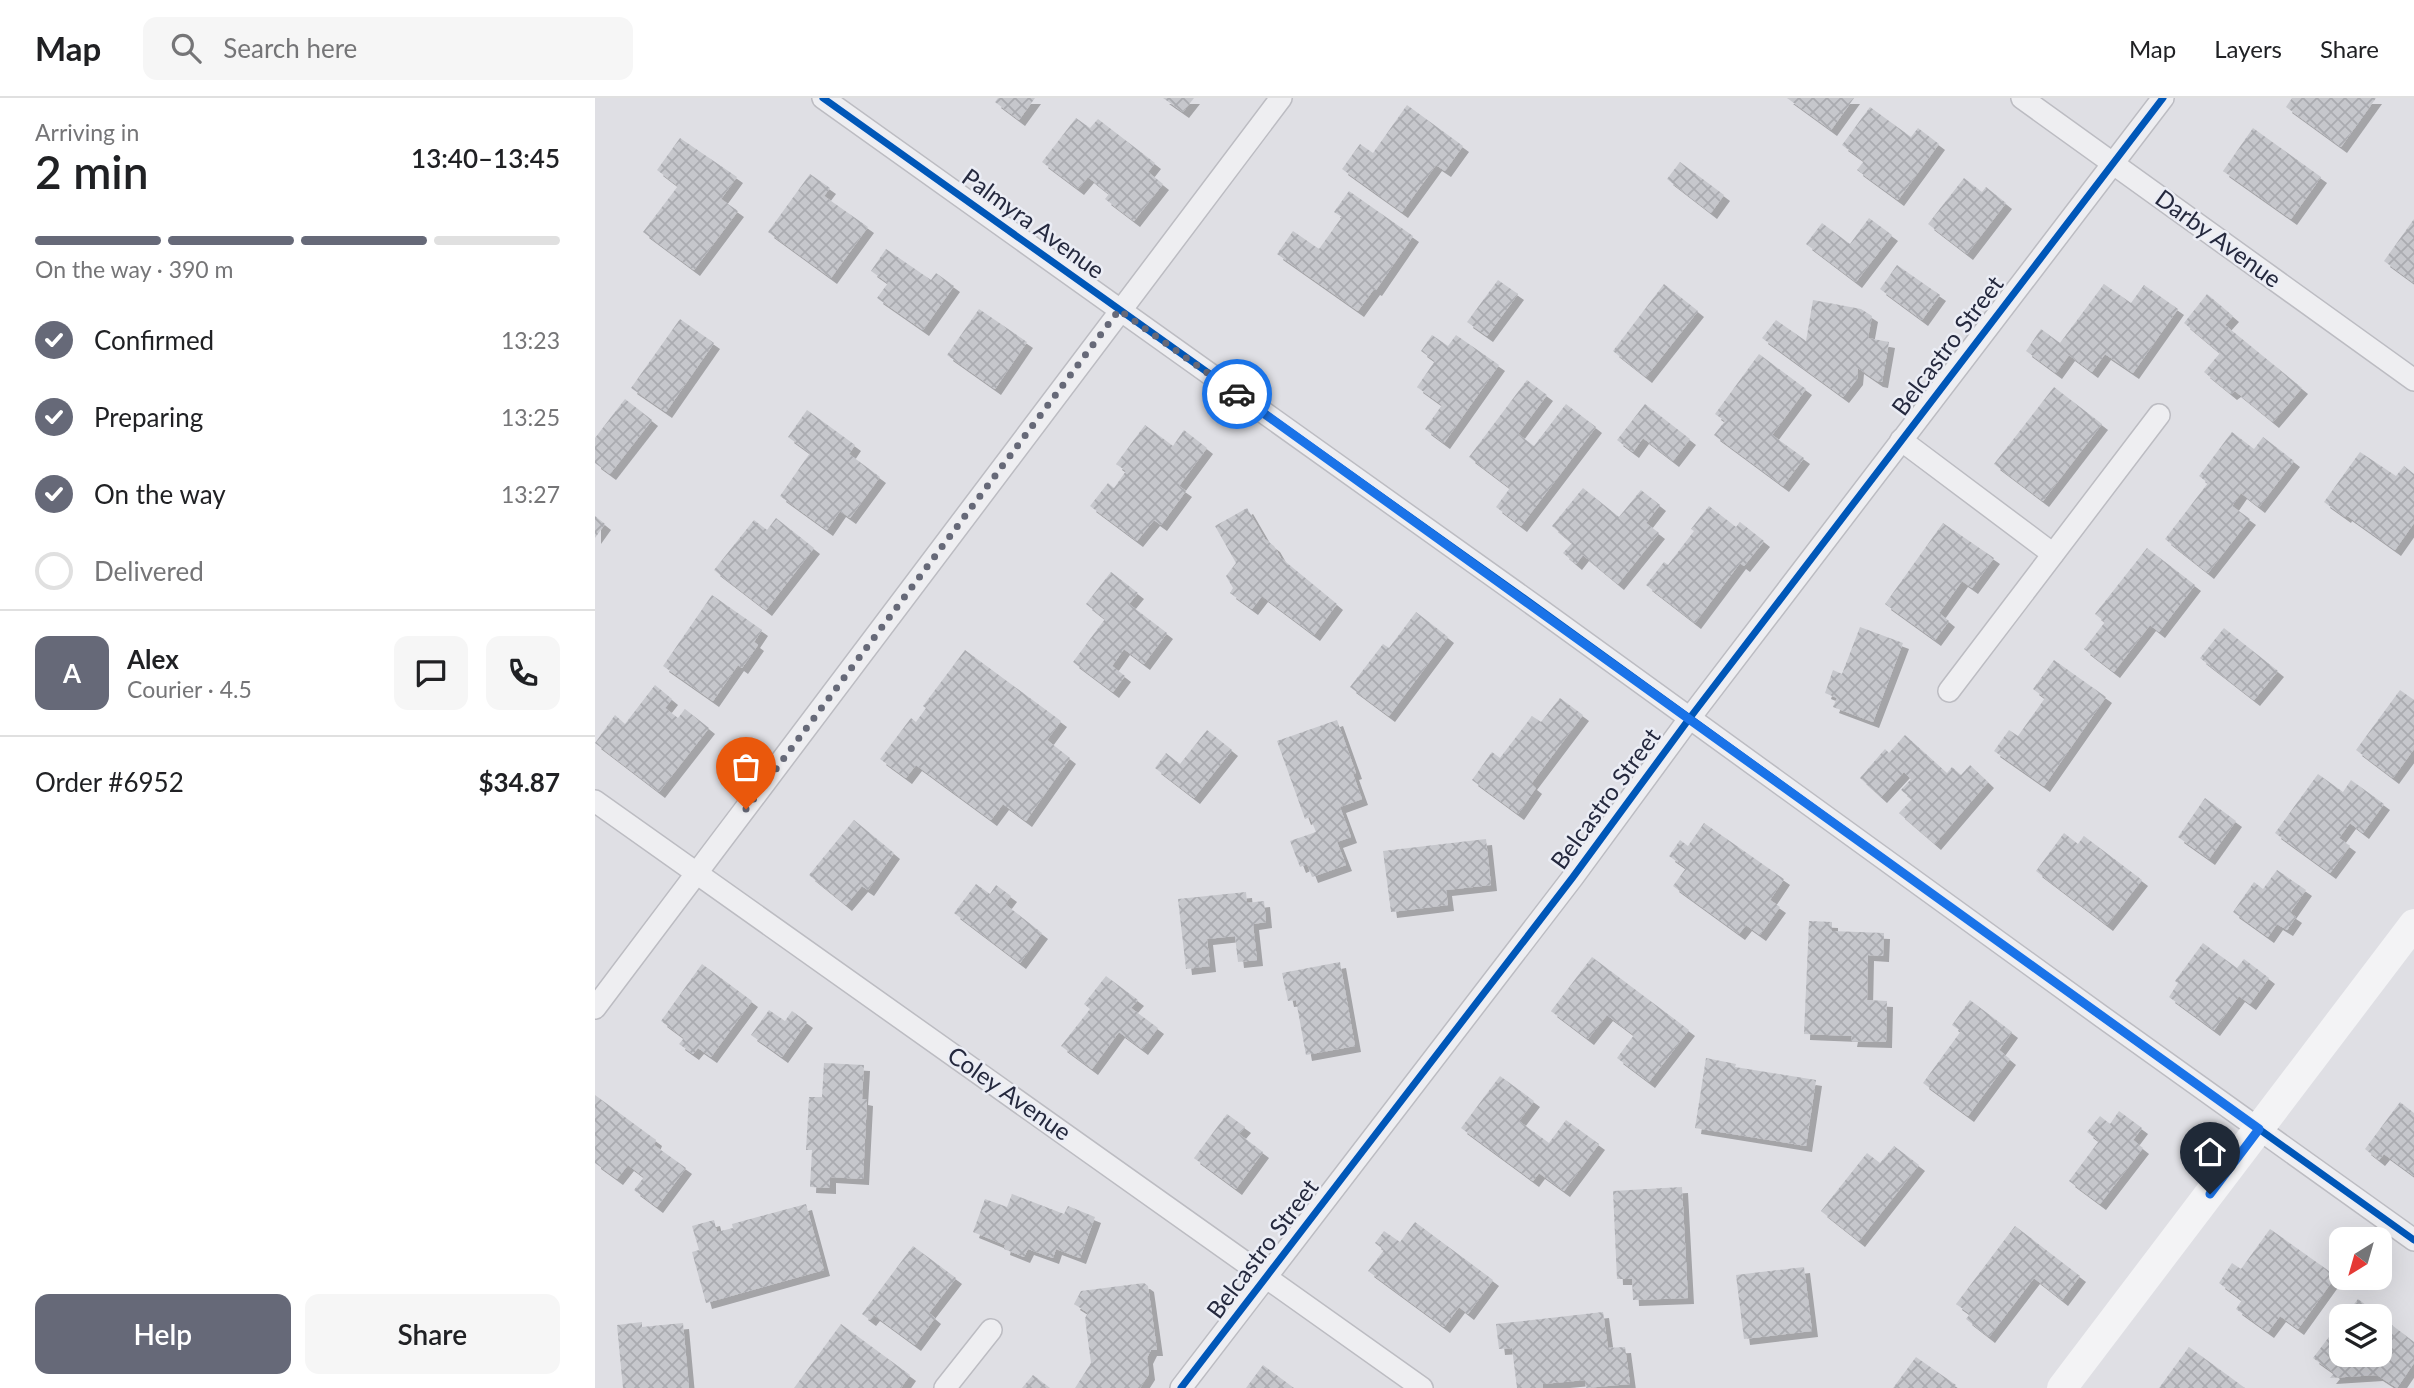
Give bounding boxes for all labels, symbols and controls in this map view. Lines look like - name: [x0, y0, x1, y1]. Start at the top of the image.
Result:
- search box: [143, 17, 633, 80]
- text: Map: [35, 28, 101, 68]
- icon: search: [167, 29, 205, 67]
- text: Search here: [223, 32, 357, 64]
- text: Map: [2129, 34, 2176, 63]
- text: Layers: [2214, 34, 2282, 63]
- text: Share: [2320, 34, 2379, 63]
- text: Arriving in: [35, 118, 139, 146]
- text: 13:40–13:45: [411, 142, 560, 174]
- text: 2 min: [35, 144, 149, 199]
- street label: Palmyra Avenue: [957, 161, 1111, 284]
- street label: Darby Avenue: [2150, 182, 2287, 293]
- text: On the way · 390 m: [35, 255, 234, 283]
- street label: Belcastro Street: [1885, 269, 2009, 421]
- icon: check: [35, 321, 73, 359]
- text: Confirmed: [94, 324, 214, 356]
- text: 13:23: [501, 326, 560, 354]
- courier: [1202, 359, 1272, 429]
- icon: car: [1218, 375, 1256, 413]
- icon: check: [35, 398, 73, 436]
- text: Preparing: [94, 401, 203, 433]
- text: 13:25: [501, 403, 560, 431]
- icon: check: [35, 475, 73, 513]
- text: On the way: [94, 478, 226, 510]
- text: 13:27: [501, 480, 560, 508]
- text: Delivered: [94, 555, 204, 587]
- button: chat: [394, 636, 468, 710]
- button: phone: [486, 636, 560, 710]
- text: Alex: [127, 643, 179, 675]
- text: A: [63, 657, 81, 689]
- text: Courier · 4.5: [127, 675, 252, 703]
- street label: Belcastro Street: [1544, 722, 1666, 874]
- pin: [716, 737, 776, 809]
- icon: bag: [727, 748, 765, 786]
- text: Order #6952: [35, 766, 184, 798]
- text: $34.87: [478, 766, 560, 798]
- street label: Coley Avenue: [943, 1040, 1077, 1146]
- pin: [2180, 1122, 2240, 1194]
- icon: home: [2191, 1133, 2229, 1171]
- street label: Belcastro Street: [1200, 1172, 1324, 1324]
- north arrow: [2329, 1227, 2392, 1290]
- map controls: [2329, 1227, 2392, 1367]
- button: Help: [35, 1294, 291, 1374]
- button: Share: [305, 1294, 560, 1374]
- button: layers: [2329, 1304, 2392, 1367]

